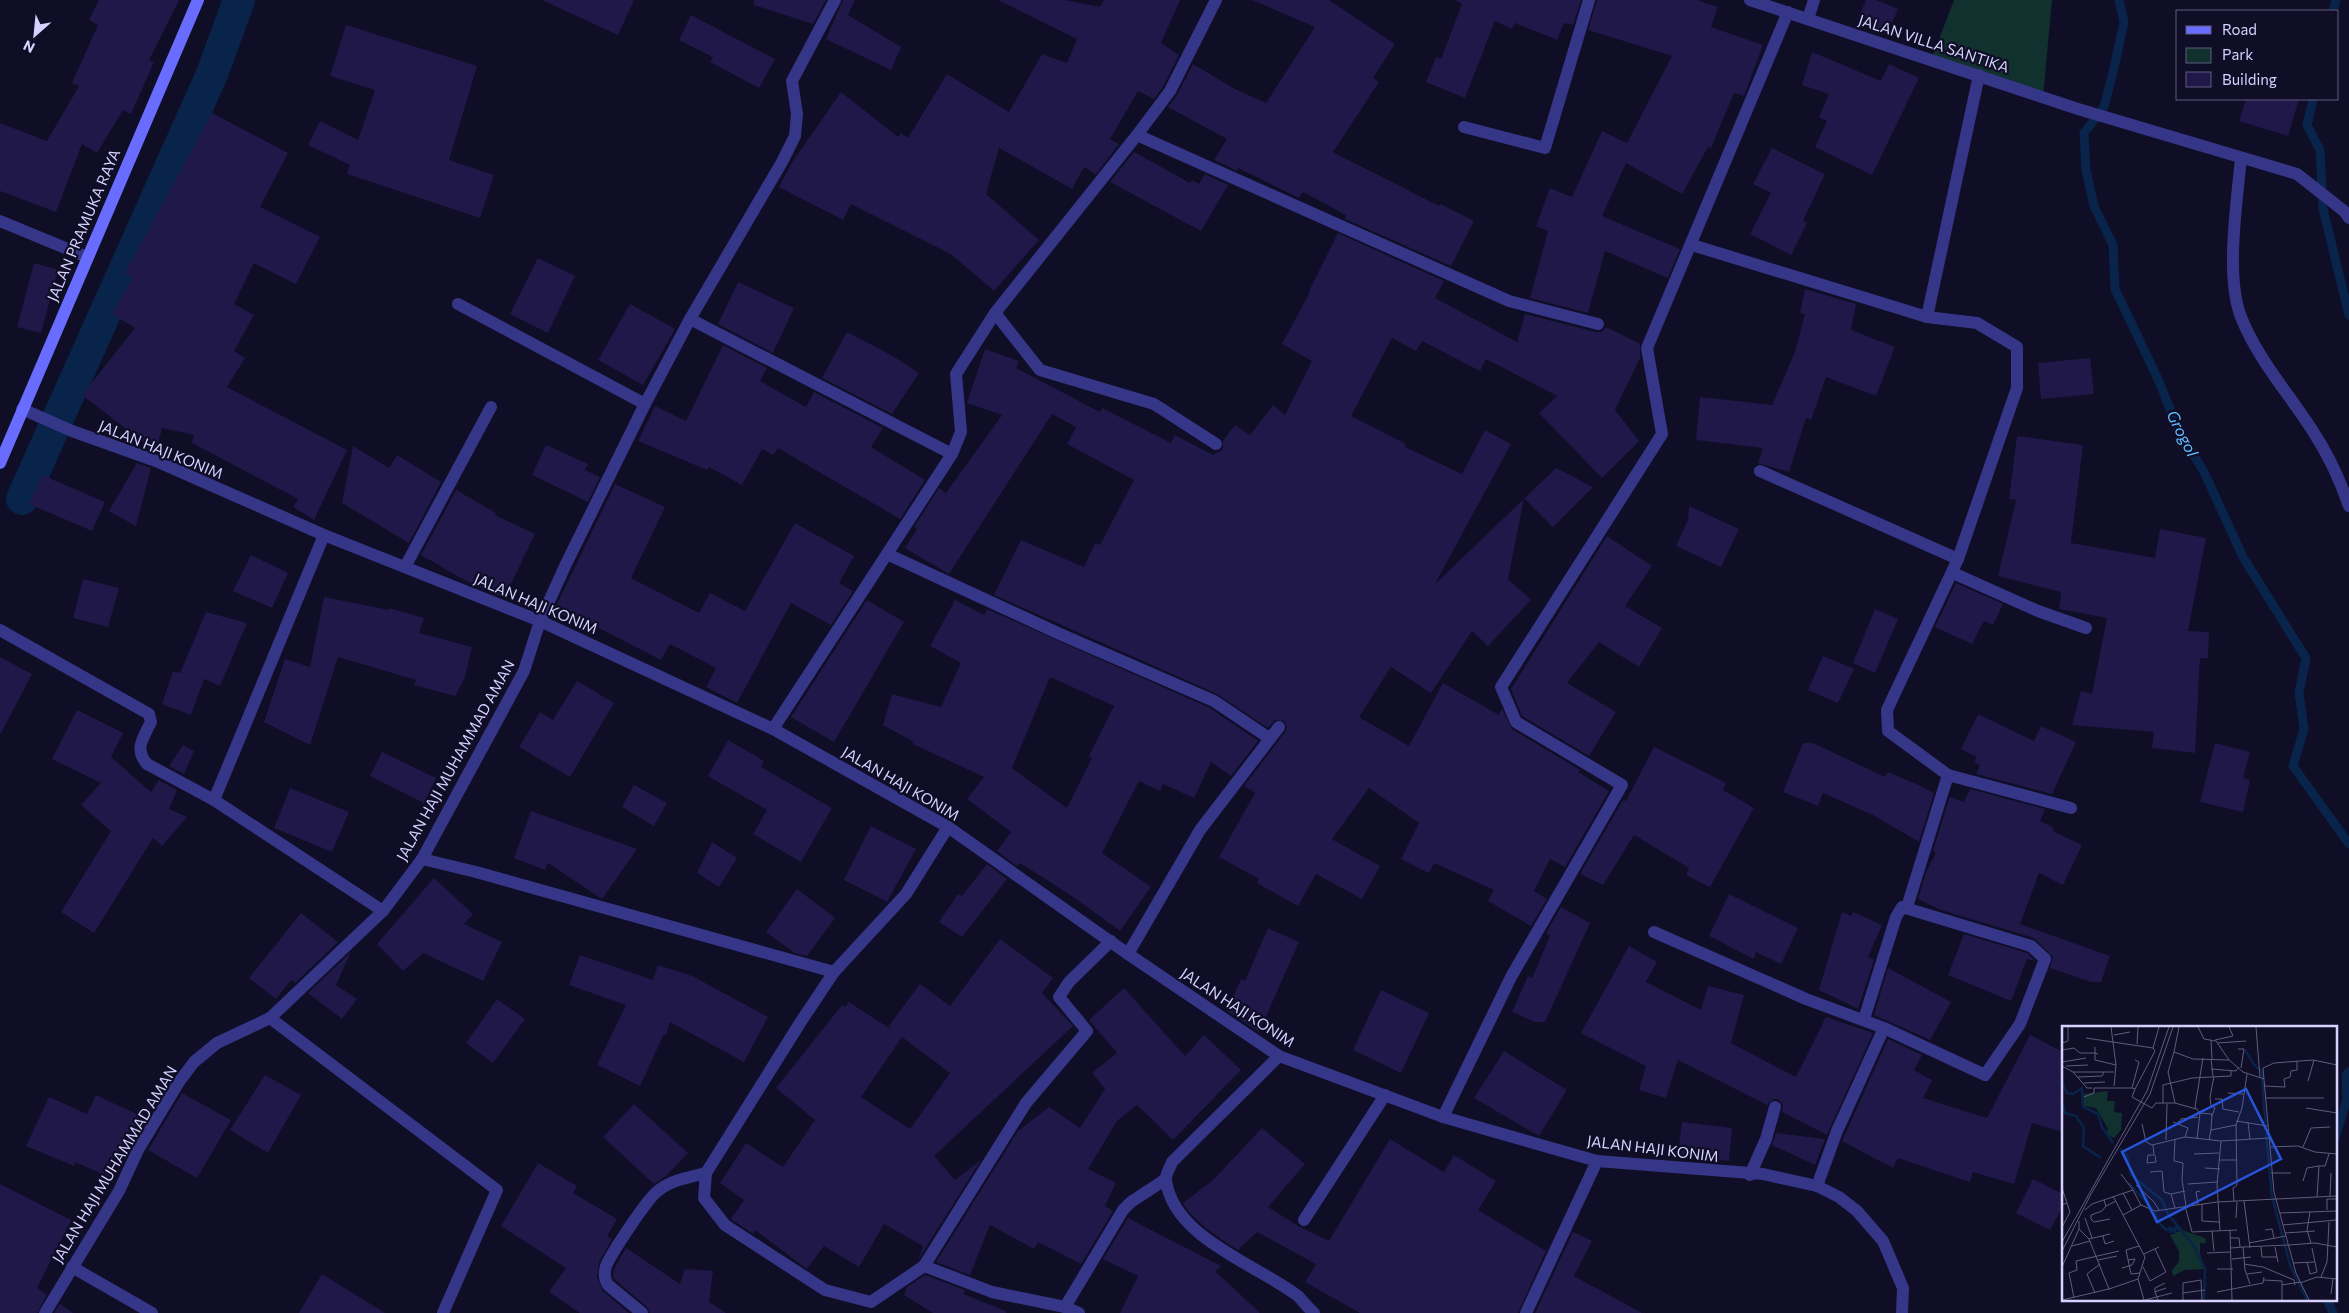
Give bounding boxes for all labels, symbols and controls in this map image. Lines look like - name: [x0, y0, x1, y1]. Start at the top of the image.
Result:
- north arrow: [10, 10, 60, 60]
- street label: JALAN VILLA SANTIKA: [1856, 10, 2012, 76]
- legend: [2176, 10, 2339, 100]
- text: Road: [2222, 20, 2257, 38]
- text: N: [20, 37, 37, 57]
- text: Park: [2222, 45, 2253, 63]
- text: Building: [2222, 70, 2277, 88]
- street label: JALAN PRAMUKA RAYA: [43, 146, 123, 304]
- water label: Grogol: [2163, 407, 2203, 460]
- street label: JALAN HAJI KONIM: [96, 416, 226, 482]
- street label: JALAN HAJI KONIM: [471, 569, 601, 637]
- street label: JALAN HAJI MUHAMMAD AMAN: [392, 656, 518, 864]
- street label: JALAN HAJI KONIM: [839, 742, 963, 824]
- street label: JALAN HAJI KONIM: [1178, 963, 1298, 1051]
- inset map: [2062, 1026, 2336, 1300]
- street label: JALAN HAJI MUHAMMAD AMAN: [48, 1062, 180, 1266]
- street label: JALAN HAJI KONIM: [1586, 1131, 1720, 1165]

